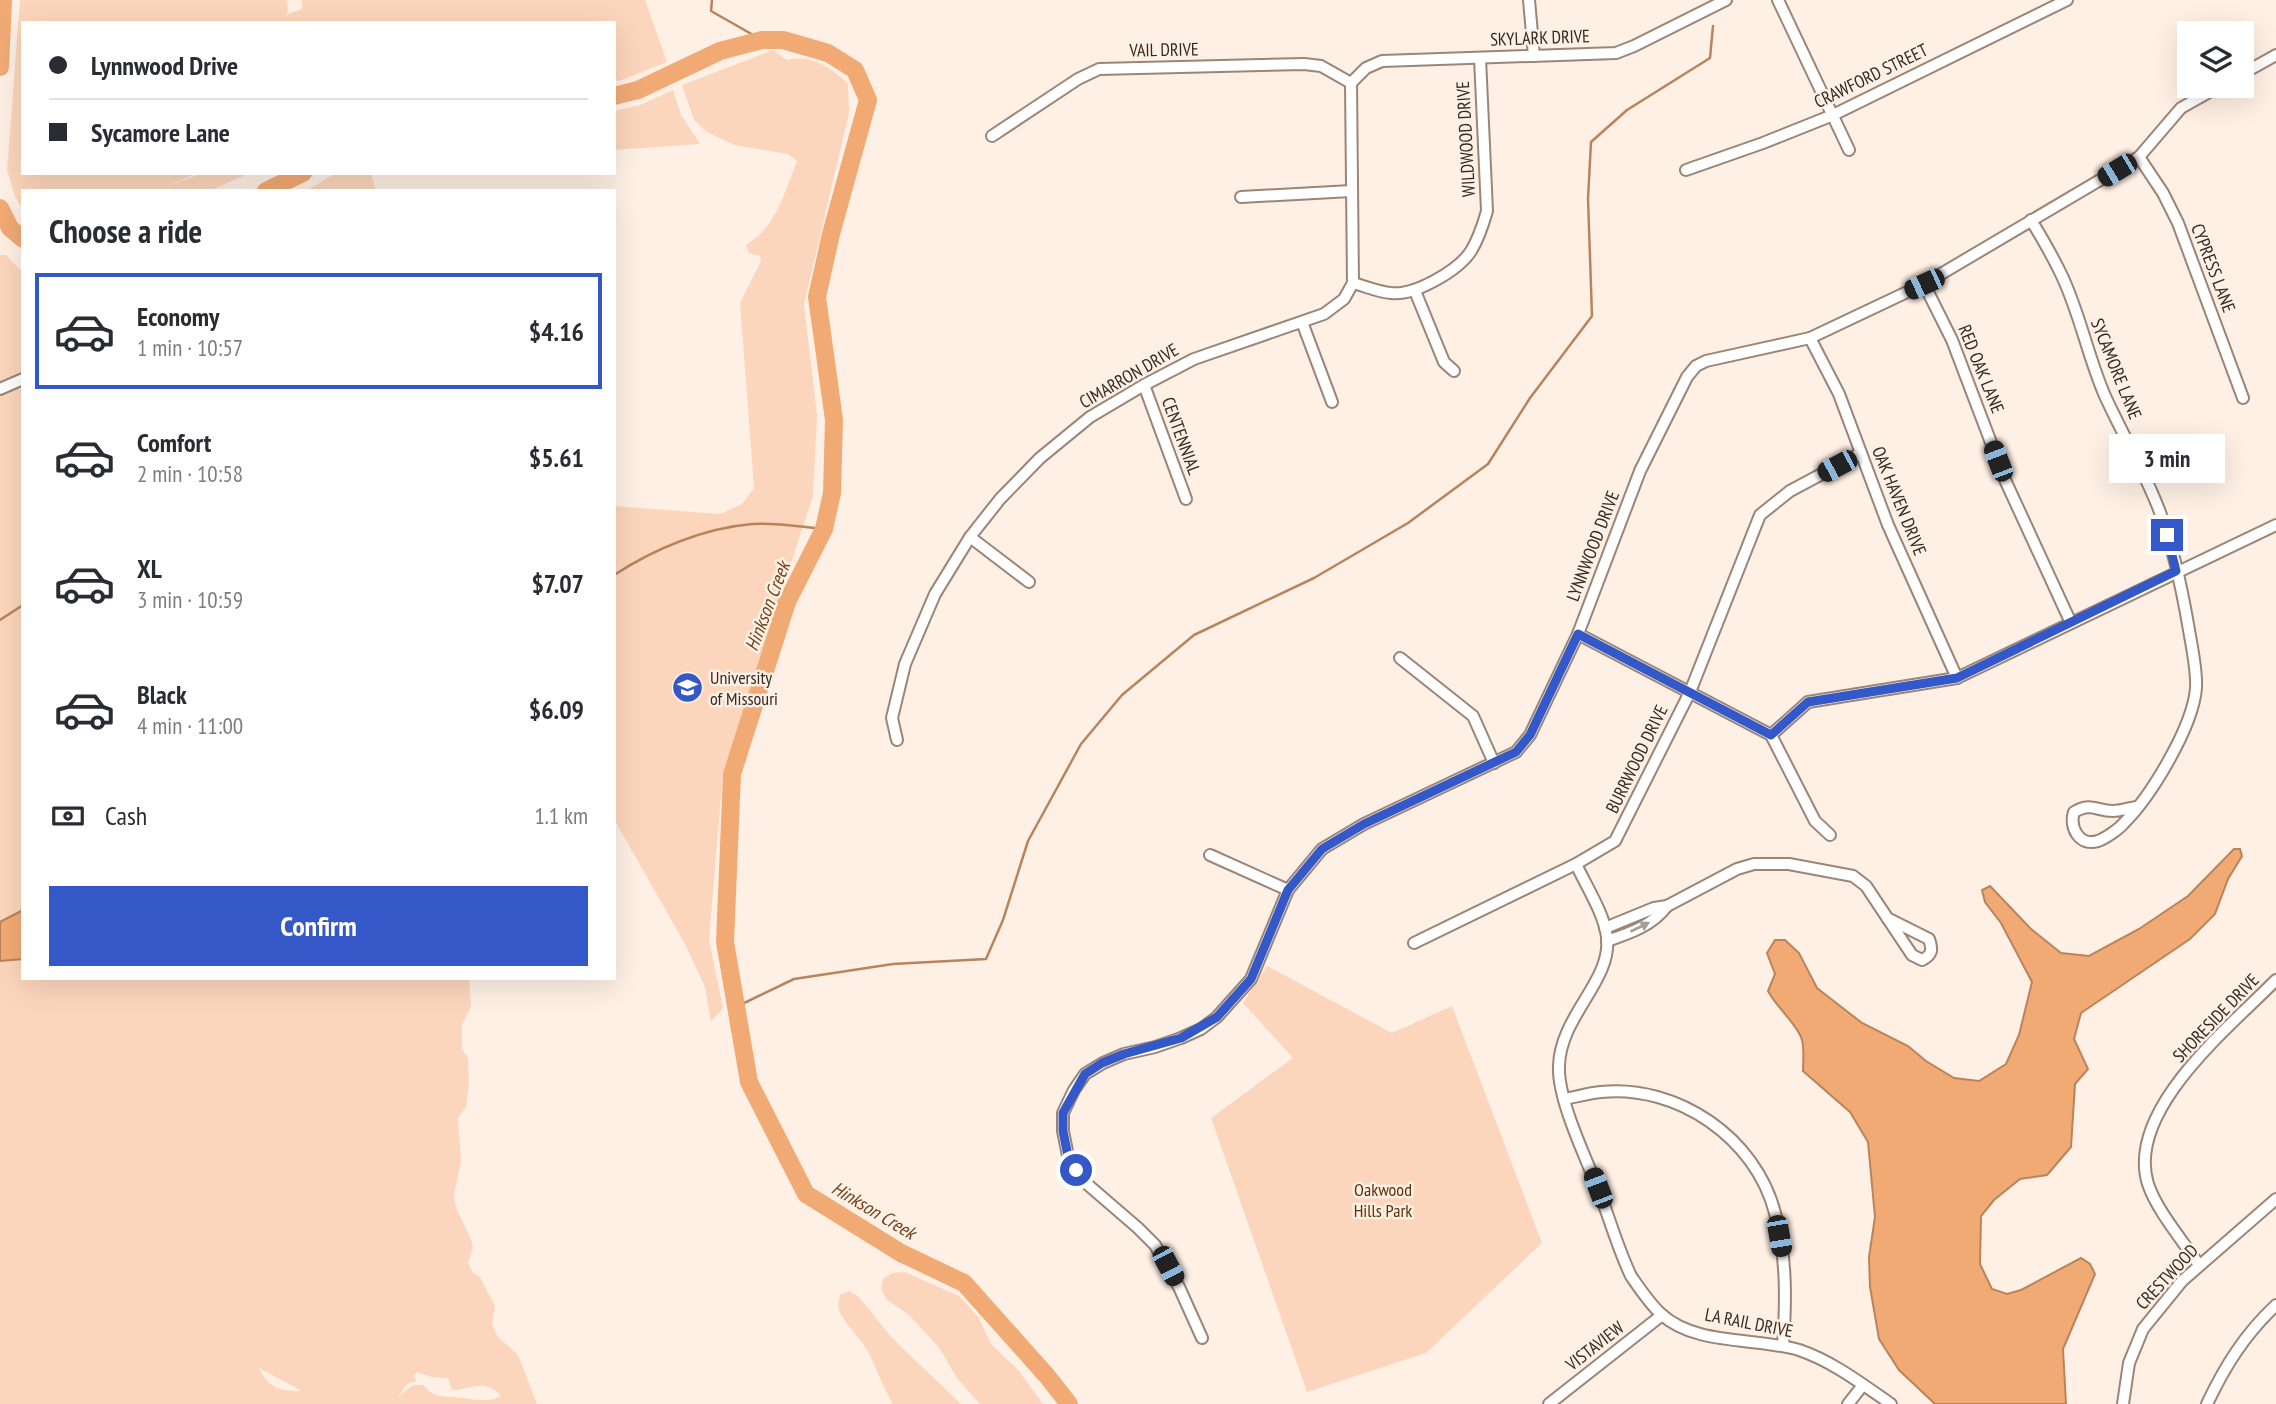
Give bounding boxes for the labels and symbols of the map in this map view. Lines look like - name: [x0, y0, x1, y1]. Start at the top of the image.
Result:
- street label: SKYLARK DRIVE: [1490, 24, 1590, 51]
- street label: VAIL DRIVE: [1128, 37, 1199, 62]
- street label: CRAWFORD STREET: [1810, 38, 1931, 113]
- street label: WILDWOOD DRIVE: [1451, 80, 1480, 198]
- car: [2094, 150, 2141, 190]
- street label: CYPRESS LANE: [2186, 220, 2241, 315]
- car: [1901, 266, 1948, 302]
- street label: SYCAMORE LANE: [2086, 315, 2147, 423]
- street label: RED OAK LANE: [1953, 321, 2010, 416]
- street label: CIMARRON DRIVE: [1075, 338, 1183, 413]
- street label: CENTENNIAL: [1157, 394, 1206, 478]
- callout: 3 min: [2109, 434, 2225, 482]
- car: [1981, 438, 2016, 484]
- street label: OAK HAVEN DRIVE: [1867, 443, 1932, 559]
- car: [1814, 447, 1861, 485]
- street label: LYNNWOOD DRIVE: [1561, 487, 1624, 604]
- route end: [2151, 519, 2183, 551]
- water label: Hinkson Creek: [739, 556, 796, 654]
- place label: University of Missouri: [710, 666, 778, 710]
- school or university icon: University of Missouri: [670, 671, 704, 705]
- street label: BURRWOOD DRIVE: [1600, 701, 1673, 817]
- one-way arrow: [1630, 922, 1650, 933]
- street label: SHORESIDE DRIVE: [2167, 968, 2264, 1067]
- route start: [1060, 1154, 1092, 1186]
- car: [1581, 1165, 1616, 1211]
- water label: Hinkson Creek: [828, 1176, 923, 1246]
- park label: Oakwood Hills Park: [1354, 1178, 1412, 1222]
- car: [1766, 1213, 1793, 1259]
- street label: CRESTWOOD: [2131, 1239, 2203, 1314]
- car: [1149, 1243, 1188, 1289]
- street label: LA RAIL DRIVE: [1703, 1303, 1795, 1342]
- street label: VISTAVIEW: [1560, 1316, 1628, 1376]

